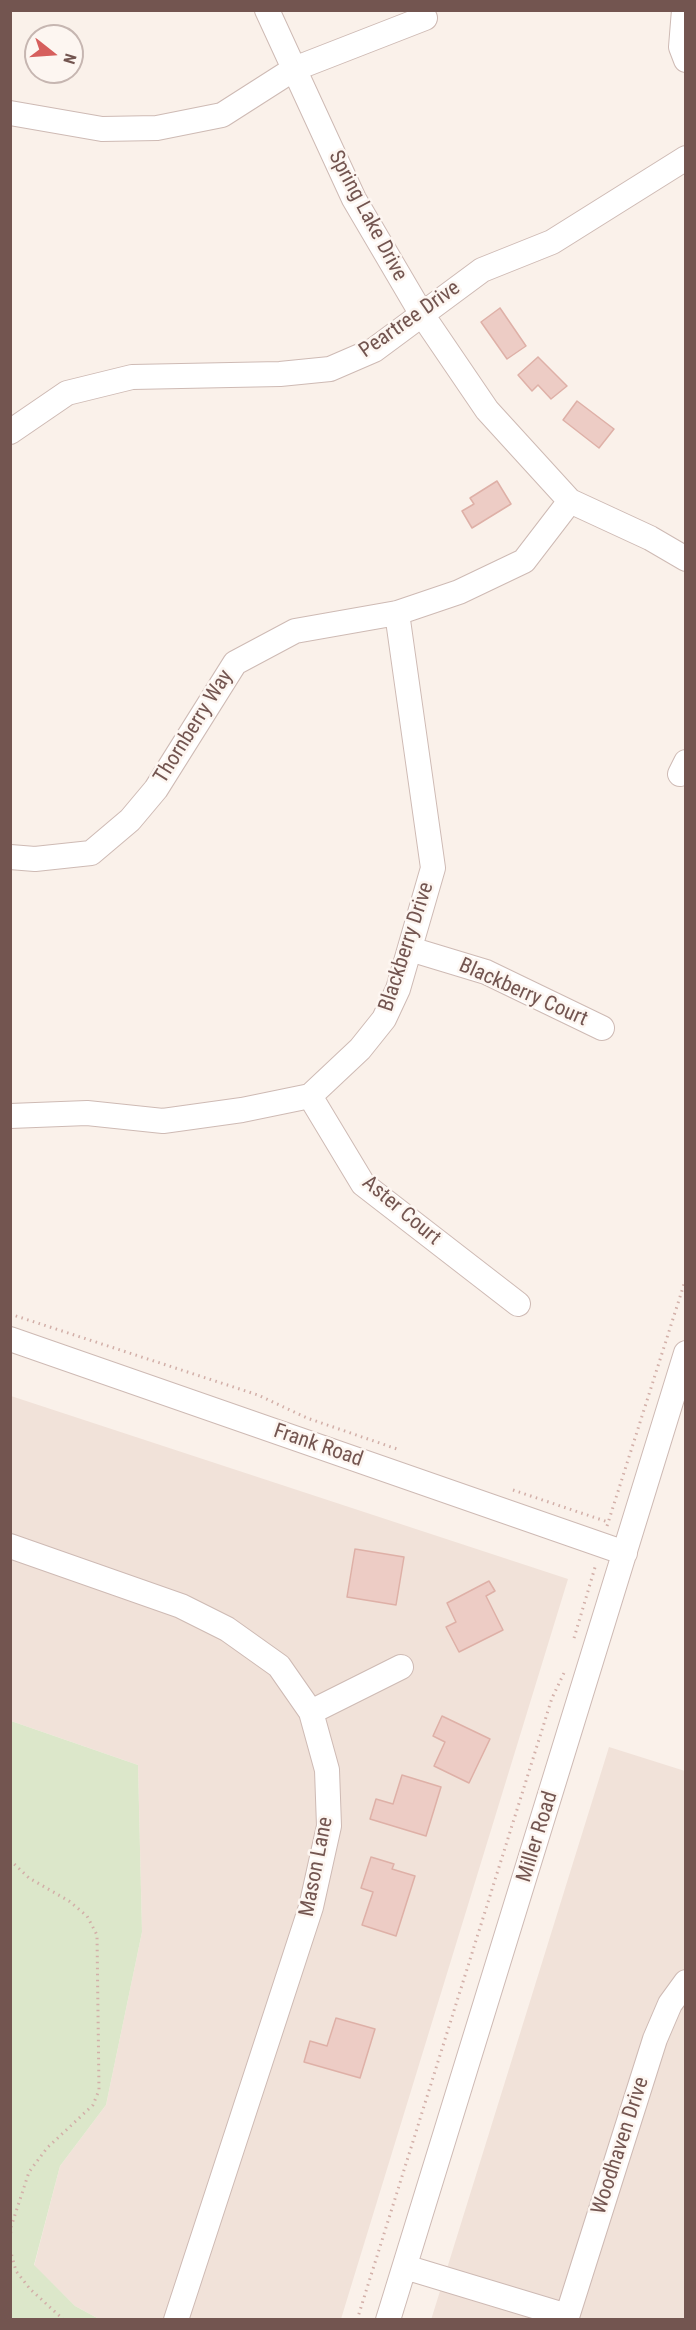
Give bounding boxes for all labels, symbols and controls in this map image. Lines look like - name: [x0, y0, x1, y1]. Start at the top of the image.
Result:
- north arrow: [24, 24, 84, 84]
- text: N: [59, 51, 80, 66]
- street label: Spring Lake Drive: [322, 147, 412, 285]
- street label: Peartree Drive: [355, 276, 465, 364]
- street label: Thornberry Way: [149, 666, 239, 788]
- street label: Blackberry Drive: [374, 879, 440, 1015]
- street label: Blackberry Court: [455, 953, 591, 1033]
- street label: Aster Court: [357, 1171, 445, 1251]
- street label: Frank Road: [270, 1419, 366, 1473]
- street label: Miller Road: [512, 1789, 564, 1885]
- street label: Mason Lane: [295, 1815, 339, 1919]
- street label: Woodhaven Drive: [587, 2074, 655, 2218]

